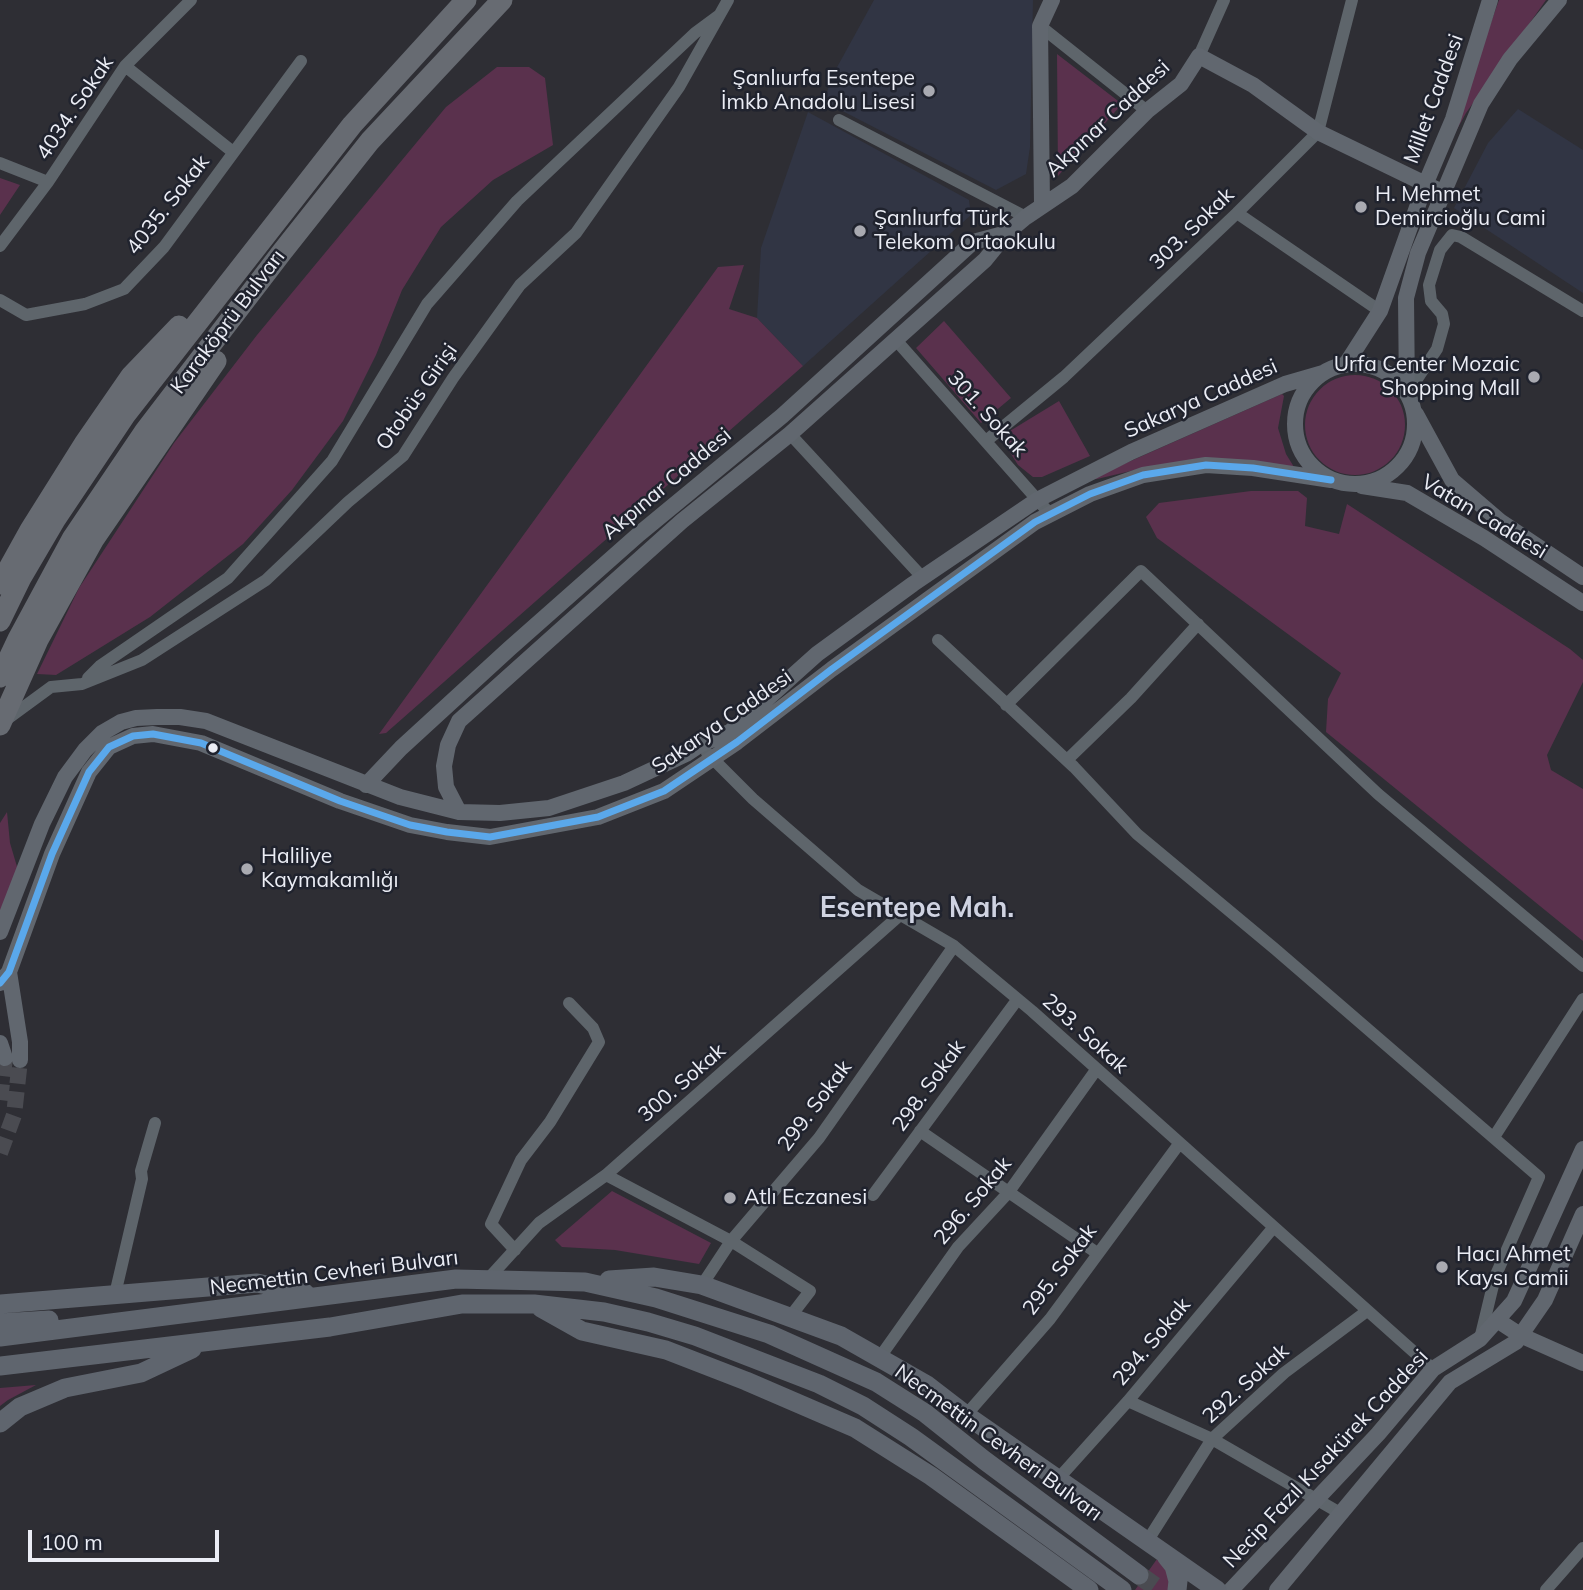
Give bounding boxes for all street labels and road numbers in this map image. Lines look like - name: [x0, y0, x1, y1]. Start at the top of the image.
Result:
- street label: Millet Caddesi: [1399, 31, 1469, 167]
- street label: 4034. Sokak: [31, 51, 119, 165]
- street label: Akpınar Caddesi: [1041, 55, 1175, 183]
- street label: 4035. Sokak: [121, 150, 215, 260]
- street label: 303. Sokak: [1145, 183, 1239, 275]
- street label: Karaköprü Bulvarı: [166, 245, 290, 399]
- street label: Otobüs Girişi: [371, 339, 463, 455]
- street label: Sakarya Caddesi: [1121, 354, 1281, 444]
- street label: 301. Sokak: [942, 366, 1032, 462]
- street label: Akpınar Caddesi: [597, 423, 737, 545]
- street label: Vatan Caddesi: [1416, 470, 1552, 564]
- street label: Sakarya Caddesi: [647, 664, 797, 780]
- street label: 293. Sokak: [1037, 989, 1133, 1079]
- street label: 298. Sokak: [887, 1035, 971, 1137]
- street label: 300. Sokak: [633, 1038, 731, 1128]
- street label: 299. Sokak: [773, 1056, 857, 1156]
- street label: 296. Sokak: [929, 1152, 1017, 1250]
- street label: 295. Sokak: [1018, 1220, 1102, 1320]
- street label: Necmettin Cevheri Bulvarı: [208, 1245, 460, 1301]
- street label: 294. Sokak: [1108, 1293, 1196, 1391]
- street label: 292. Sokak: [1198, 1339, 1294, 1429]
- street label: Necip Fazıl Kısakürek Caddesi: [1218, 1345, 1434, 1573]
- street label: Necmettin Cevheri Bulvarı: [889, 1359, 1107, 1527]

